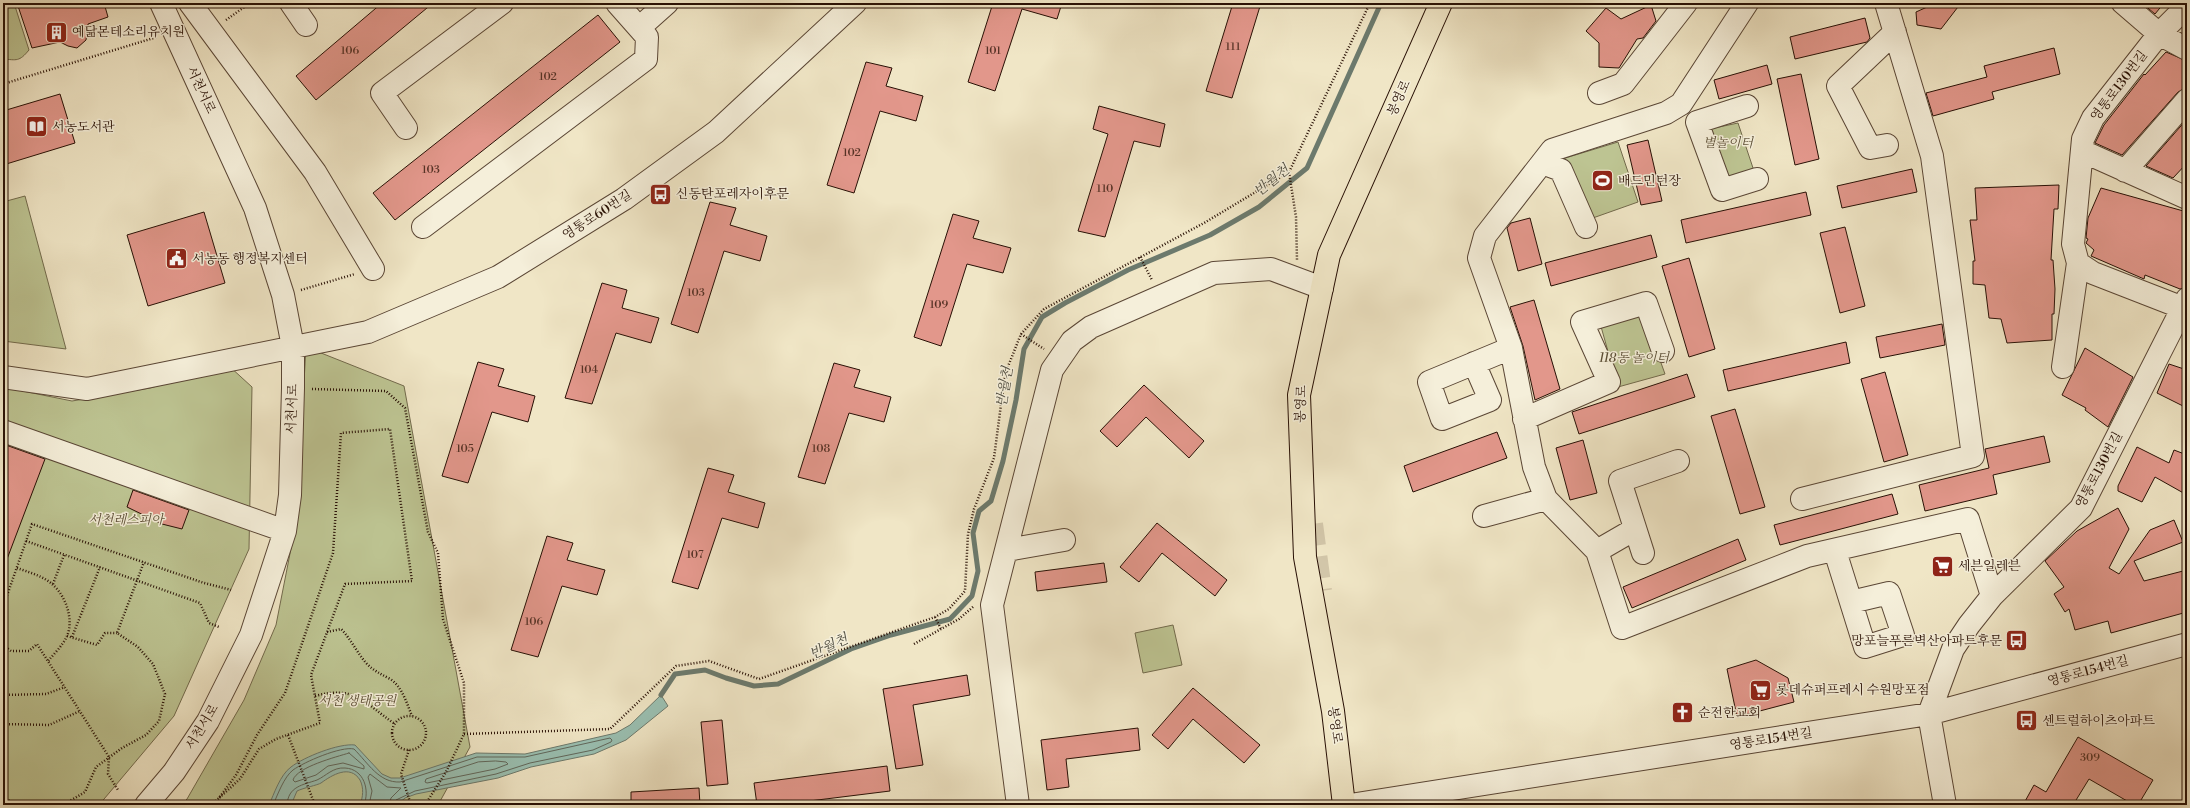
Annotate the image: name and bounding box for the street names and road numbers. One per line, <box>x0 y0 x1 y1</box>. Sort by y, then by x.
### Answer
street label: 영통로130번길 <box>2087 48 2151 124</box>
street label: 서천서로 <box>183 64 219 117</box>
street label: 봉영로 <box>1384 77 1414 118</box>
street label: 영통로60번길 <box>559 187 635 243</box>
street label: 서천서로 <box>283 383 301 434</box>
street label: 봉영로 <box>1292 384 1310 423</box>
street label: 영통로130번길 <box>2072 429 2126 511</box>
street label: 영통로154번길 <box>2046 652 2130 690</box>
street label: 서천서로 <box>182 701 222 753</box>
street label: 봉영로 <box>1324 705 1346 745</box>
street label: 영통로154번길 <box>1728 725 1814 753</box>

